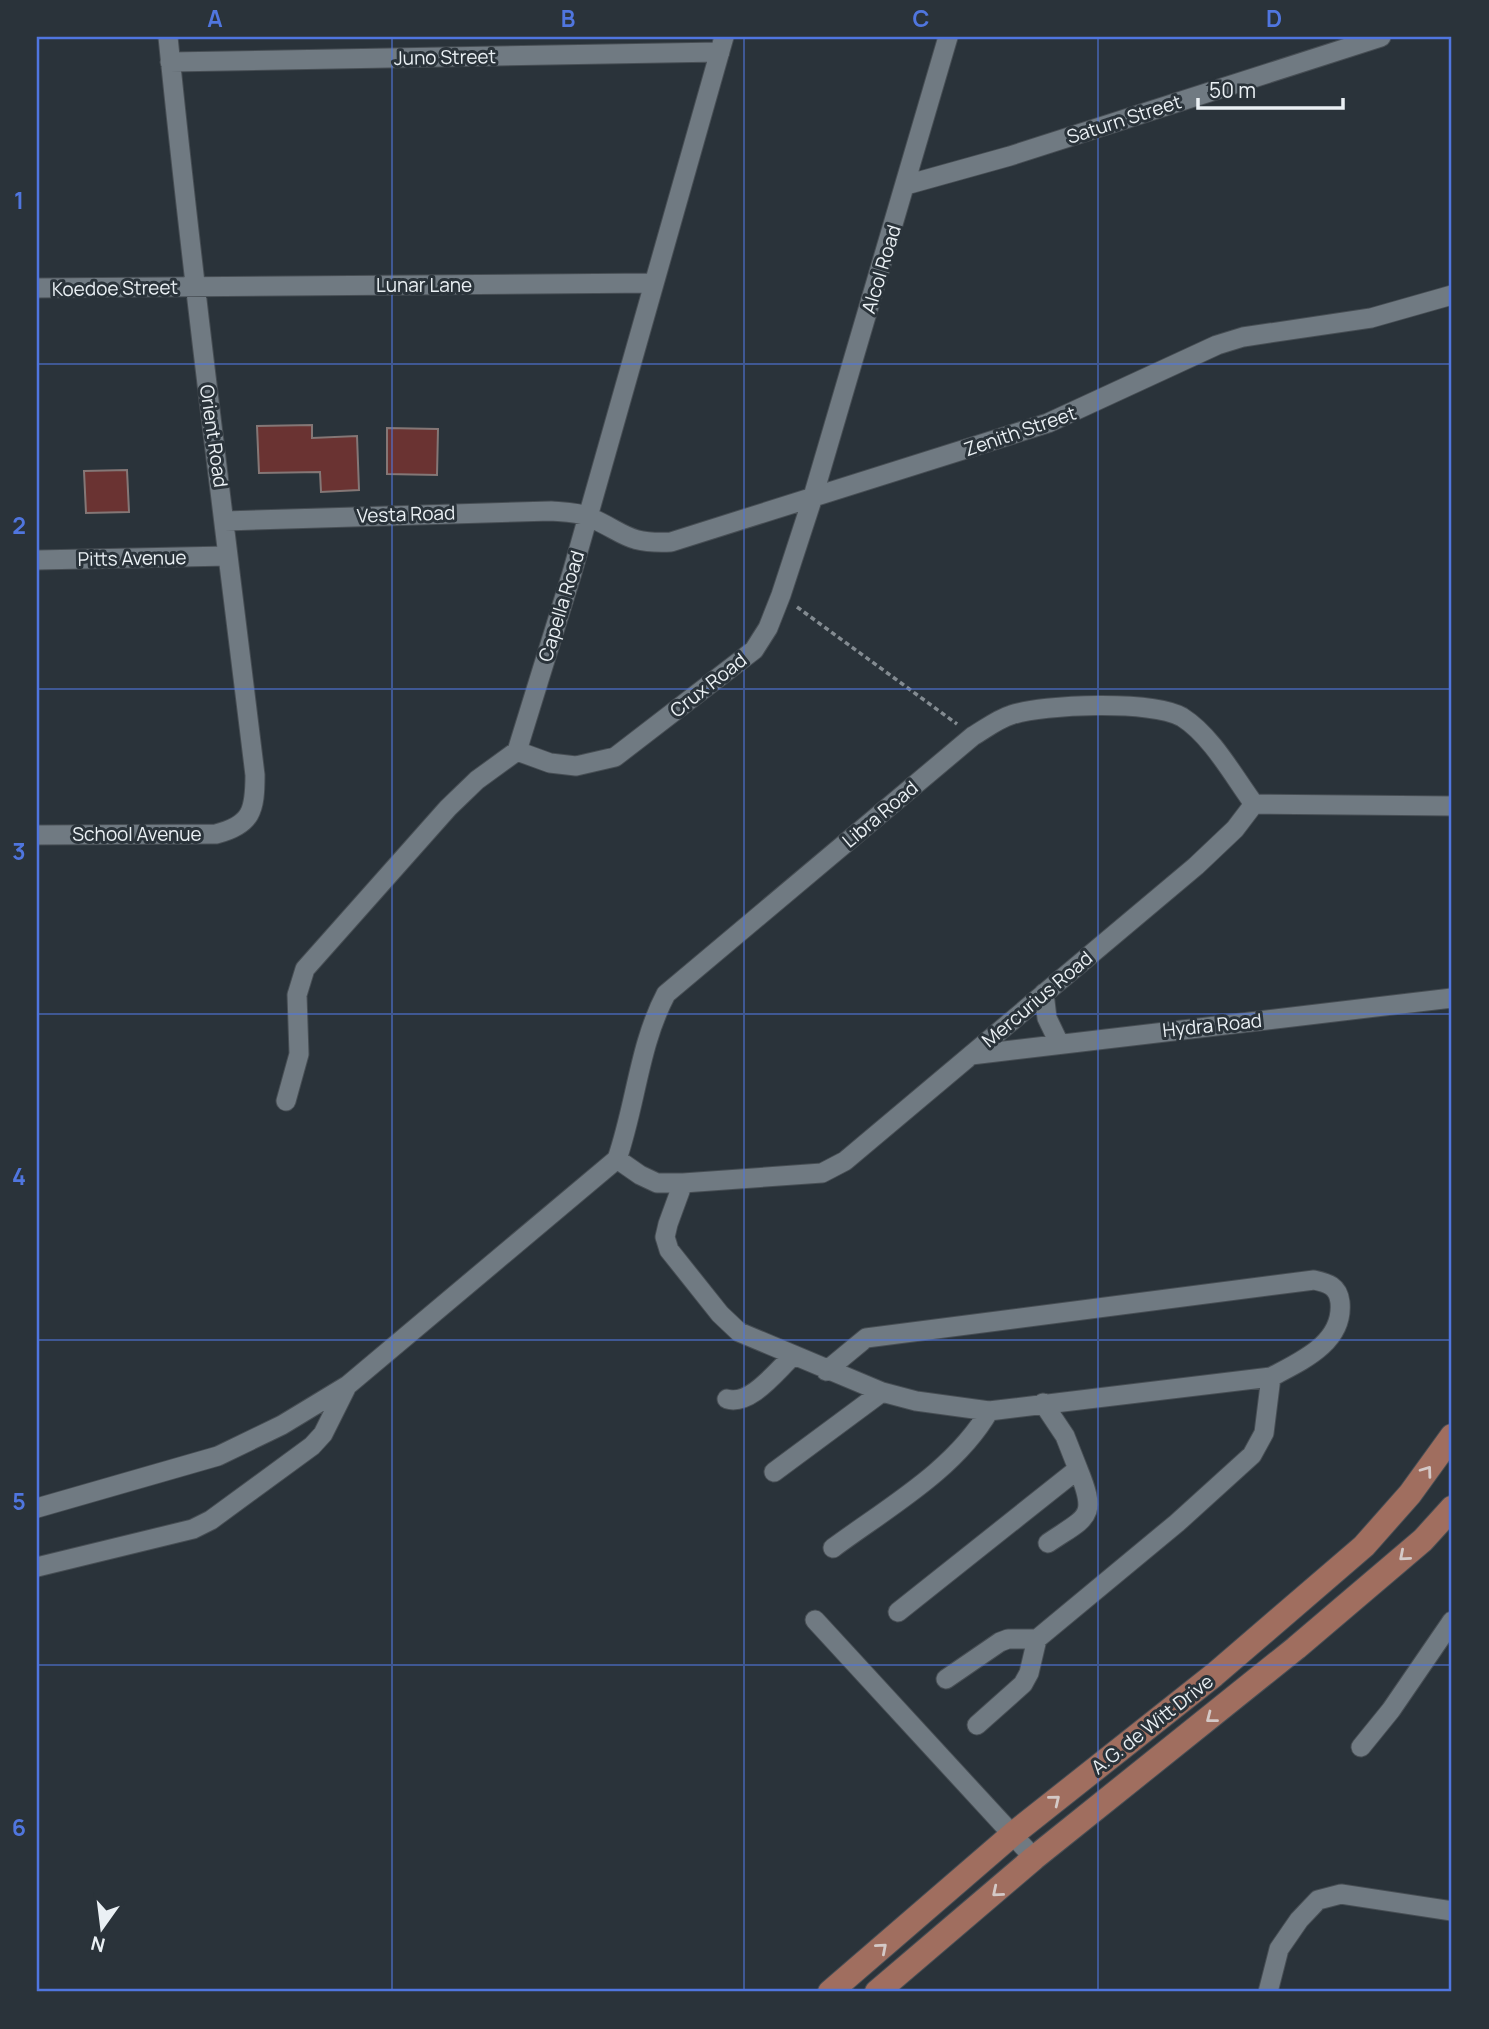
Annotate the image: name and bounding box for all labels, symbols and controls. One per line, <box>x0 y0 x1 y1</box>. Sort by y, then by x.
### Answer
text: A <box>207 2 223 34</box>
text: B <box>561 2 575 34</box>
text: C <box>913 2 930 34</box>
text: D <box>1266 2 1282 34</box>
street label: Juno Street <box>394 43 496 71</box>
scale bar <box>1198 66 1344 110</box>
text: 50 m <box>1209 76 1256 104</box>
street label: Saturn Street <box>1063 88 1185 150</box>
text: 1 <box>14 184 24 216</box>
street label: Alcol Road <box>855 222 907 316</box>
street label: Lunar Lane <box>376 272 472 298</box>
street label: Koedoe Street <box>52 274 178 302</box>
street label: Orient Road <box>194 383 234 489</box>
street label: Zenith Street <box>961 400 1079 462</box>
street label: Vesta Road <box>356 499 456 529</box>
text: 2 <box>12 509 26 541</box>
street label: Pitts Avenue <box>77 544 187 572</box>
street label: Capella Road <box>532 547 590 665</box>
street label: Crux Road <box>664 647 752 723</box>
street label: Libra Road <box>837 775 923 853</box>
street label: School Avenue <box>72 821 202 847</box>
text: 3 <box>12 835 26 867</box>
street label: Mercurius Road <box>976 945 1098 1053</box>
street label: Hydra Road <box>1161 1007 1263 1043</box>
text: 4 <box>12 1160 26 1192</box>
one-way arrow <box>1419 1466 1431 1479</box>
text: 5 <box>12 1485 26 1517</box>
one-way arrow <box>1400 1548 1413 1560</box>
street label: A.G. de Witt Drive <box>1086 1668 1218 1780</box>
one-way arrow <box>1207 1709 1219 1722</box>
one-way arrow <box>1046 1796 1059 1808</box>
text: 6 <box>12 1811 26 1843</box>
one-way arrow <box>992 1884 1005 1896</box>
north arrow <box>66 1892 136 1962</box>
text: N <box>88 1930 108 1959</box>
one-way arrow <box>873 1944 886 1956</box>

